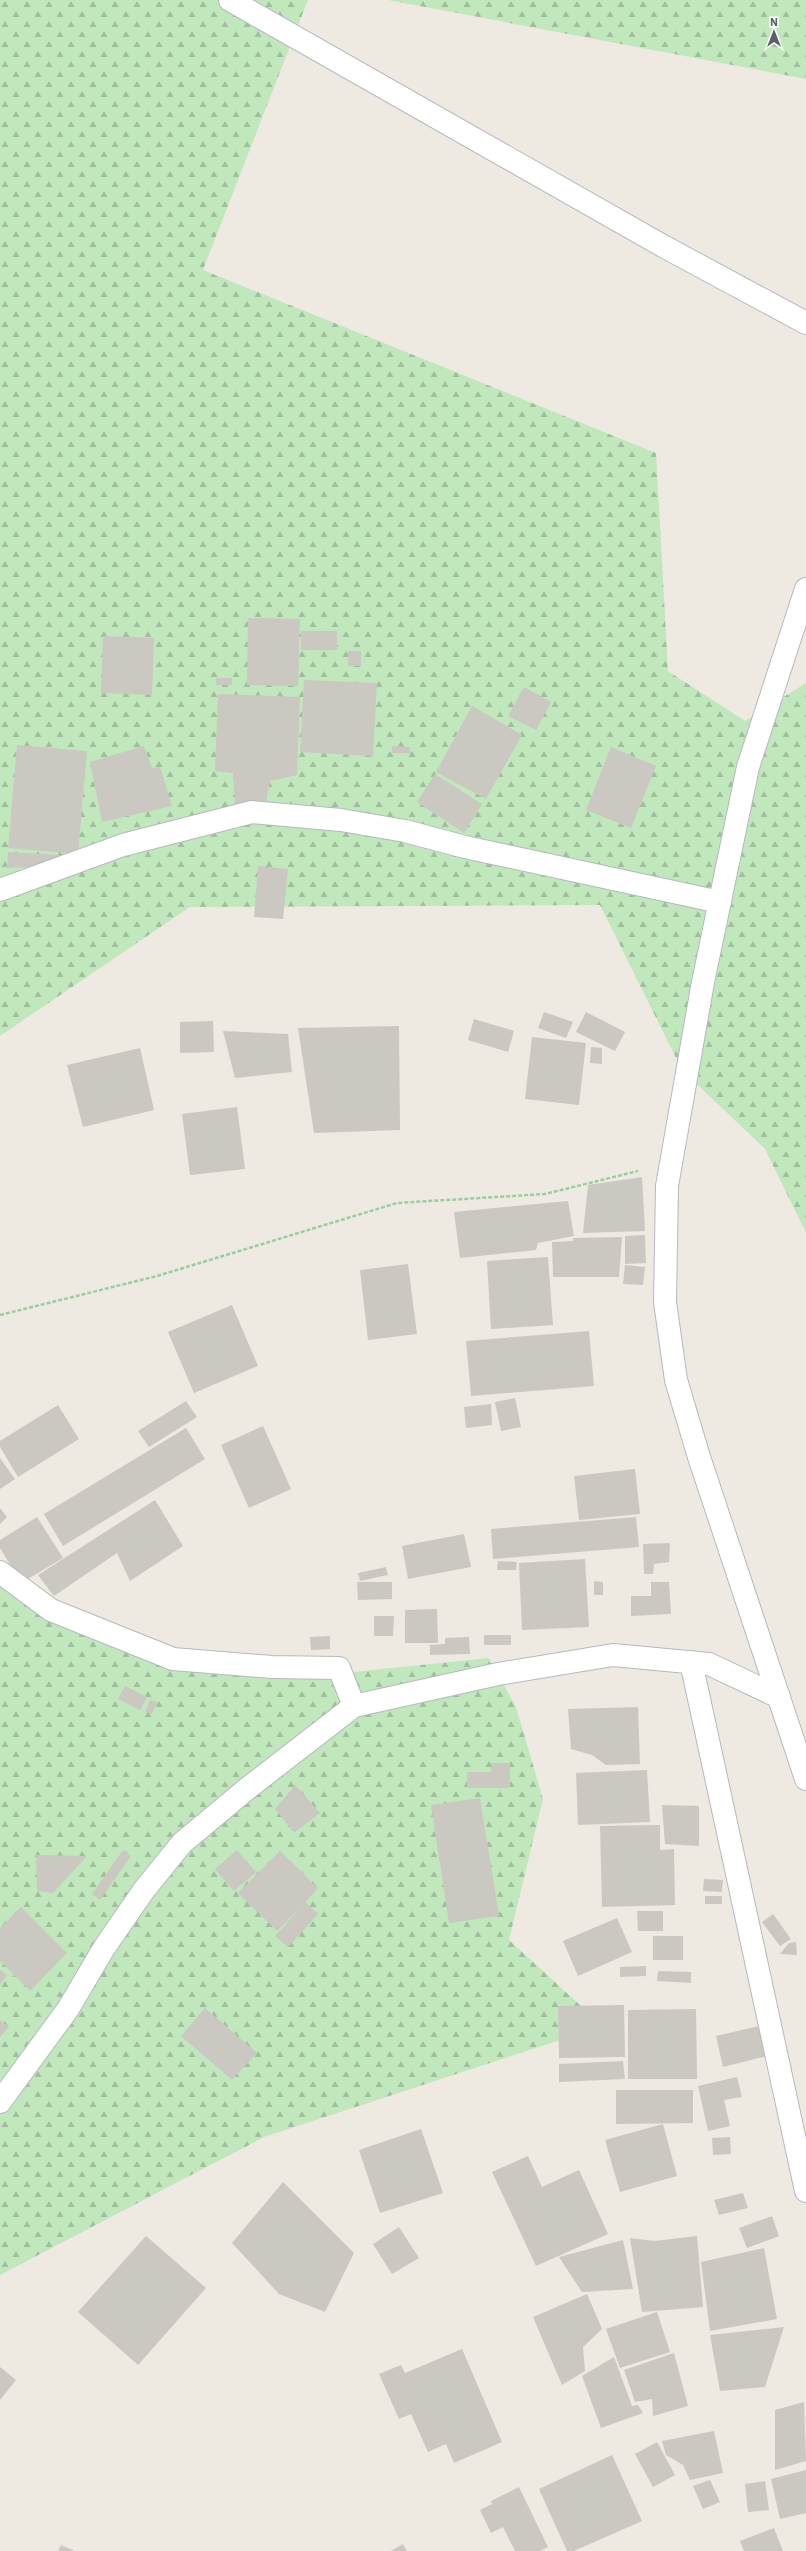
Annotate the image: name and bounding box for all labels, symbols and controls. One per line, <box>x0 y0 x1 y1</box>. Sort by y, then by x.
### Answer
north arrow <box>754 12 794 52</box>
text: N <box>770 15 778 29</box>

